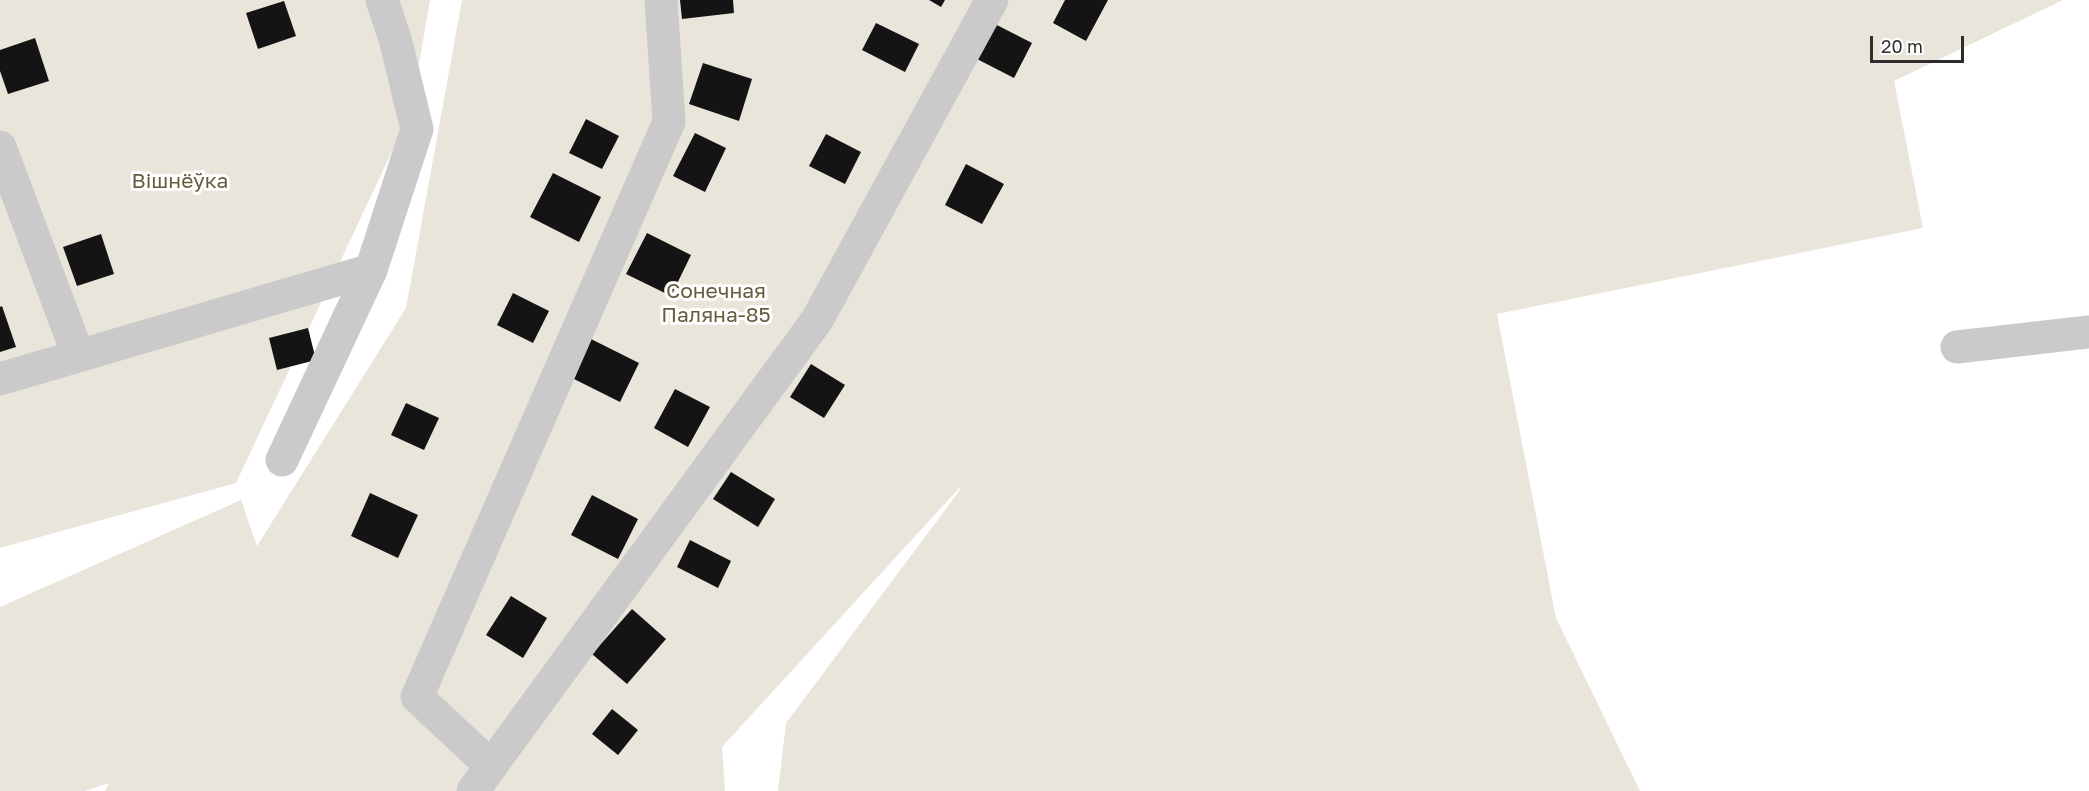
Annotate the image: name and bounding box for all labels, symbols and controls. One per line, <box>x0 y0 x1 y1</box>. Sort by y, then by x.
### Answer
scale bar <box>1873 24 1968 62</box>
text: 20 m <box>1881 35 1923 57</box>
park label: Вішнёўка <box>132 168 228 194</box>
park label: Сонечная Паляна-85 <box>661 278 771 328</box>

